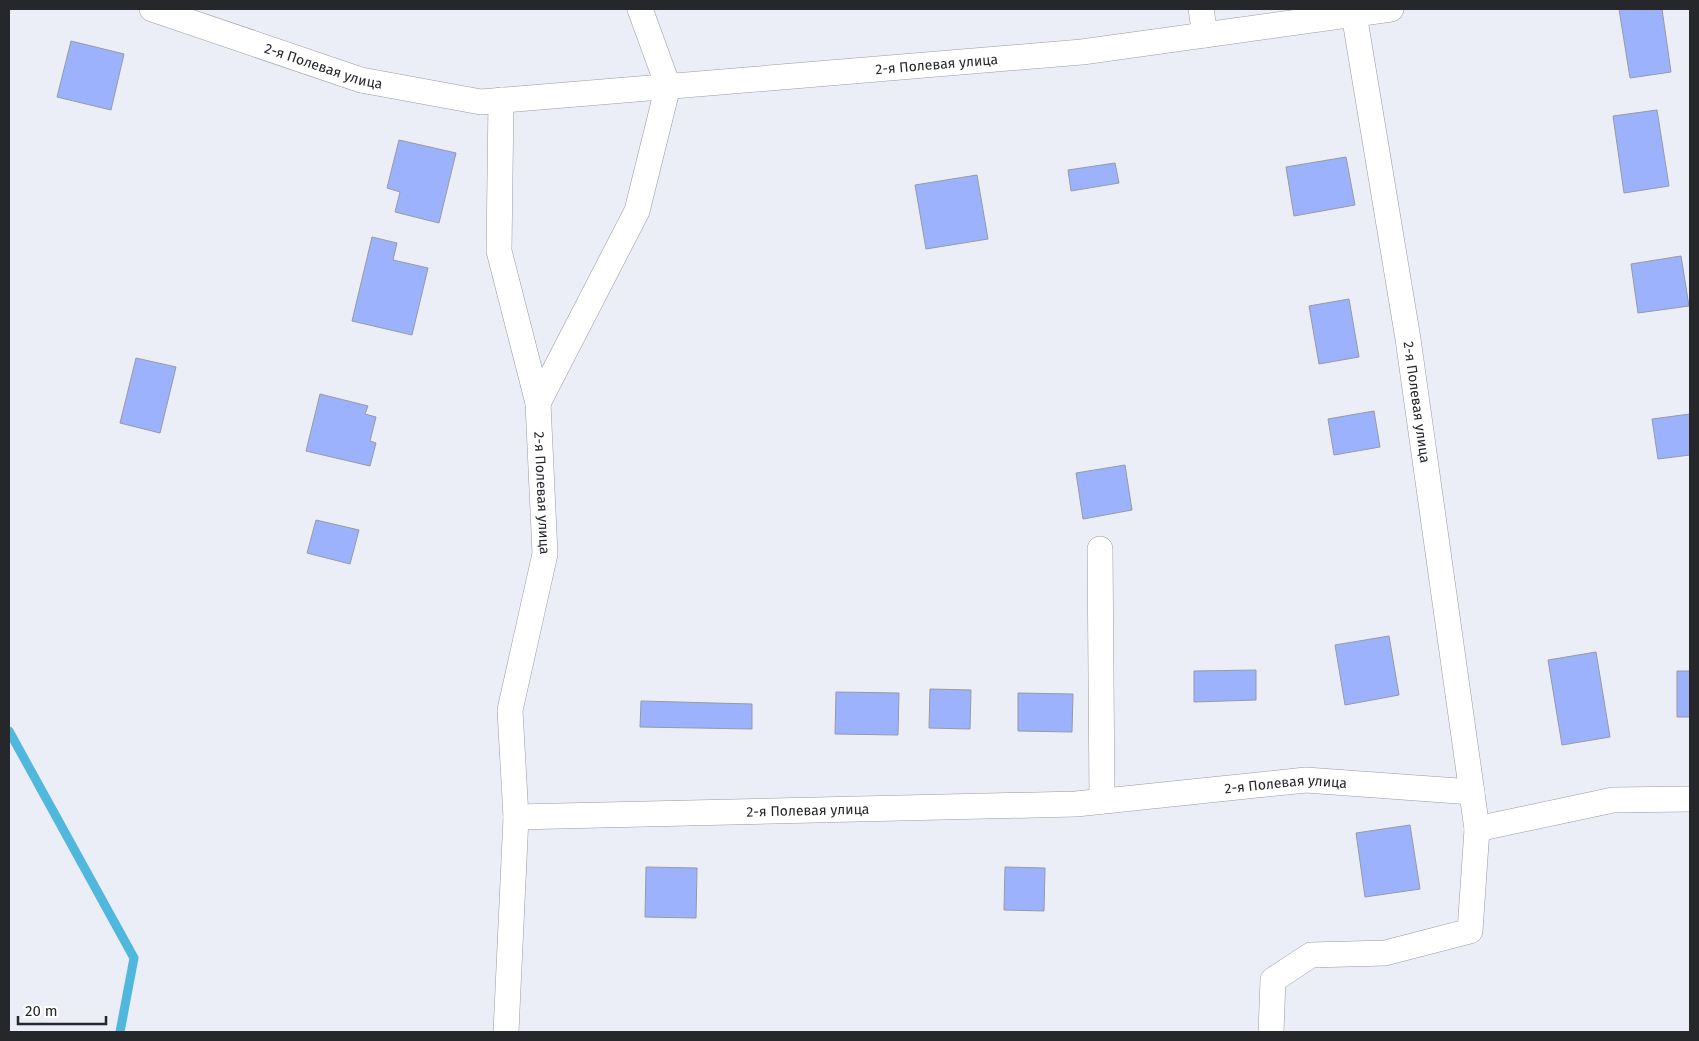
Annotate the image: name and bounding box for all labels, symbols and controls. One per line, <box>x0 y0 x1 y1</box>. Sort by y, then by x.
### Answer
street label: 2-я Полевая улица <box>262 40 384 93</box>
street label: 2-я Полевая улица <box>875 51 999 78</box>
street label: 2-я Полевая улица <box>1400 340 1433 464</box>
street label: 2-я Полевая улица <box>530 431 553 555</box>
street label: 2-я Полевая улица <box>1224 772 1348 797</box>
street label: 2-я Полевая улица <box>746 801 870 821</box>
scale bar <box>18 994 105 1026</box>
text: 20 m <box>25 1002 58 1020</box>

